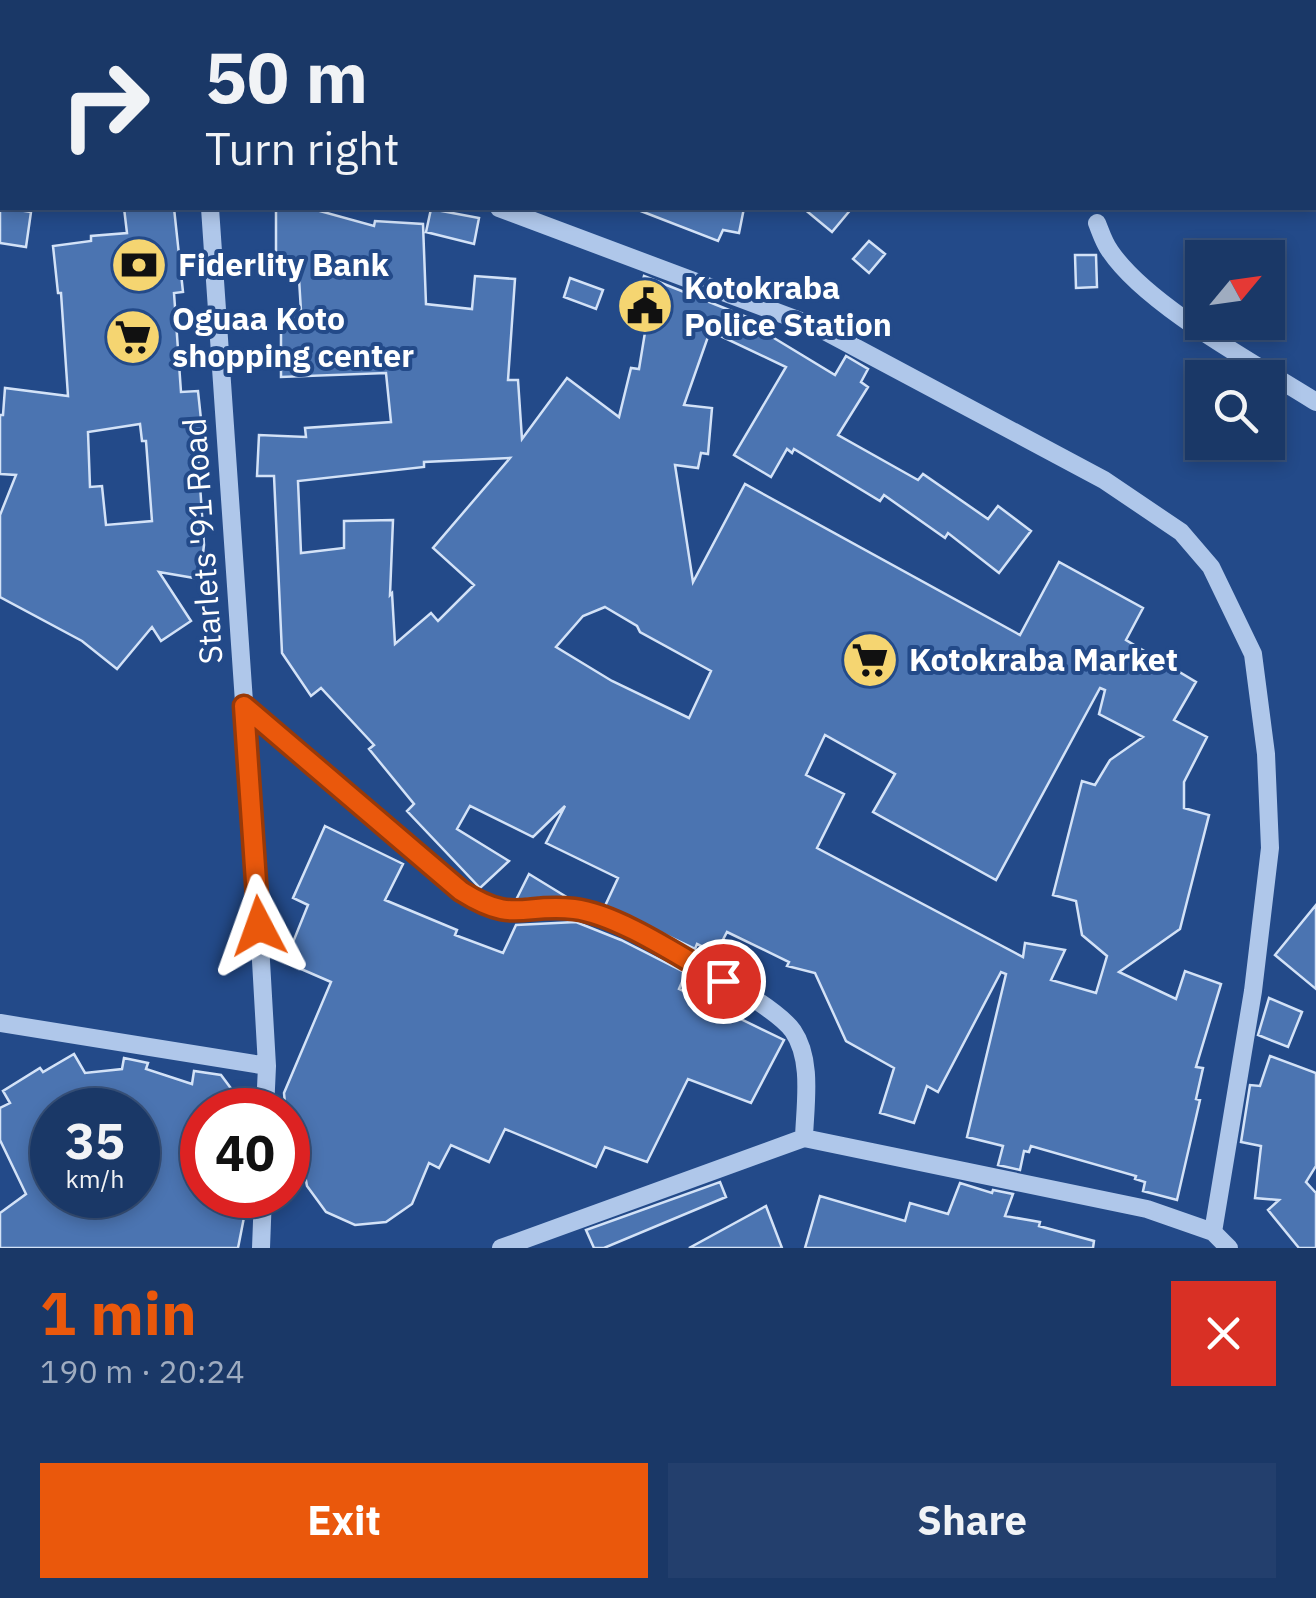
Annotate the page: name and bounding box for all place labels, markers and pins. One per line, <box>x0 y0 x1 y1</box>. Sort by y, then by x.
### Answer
bank icon: Fiderlity Bank <box>109 235 169 295</box>
place label: Fiderlity Bank <box>178 243 390 285</box>
place label: Kotokraba Police Station <box>684 266 892 345</box>
public building icon: Kotokraba Police Station <box>615 276 675 336</box>
place label: Oguaa Koto shopping center <box>172 297 414 376</box>
supermarket icon: Oguaa Koto shopping center <box>103 307 163 367</box>
supermarket icon: Kotokraba Market <box>840 630 900 690</box>
place label: Kotokraba Market <box>909 638 1178 680</box>
pin <box>681 939 766 1024</box>

